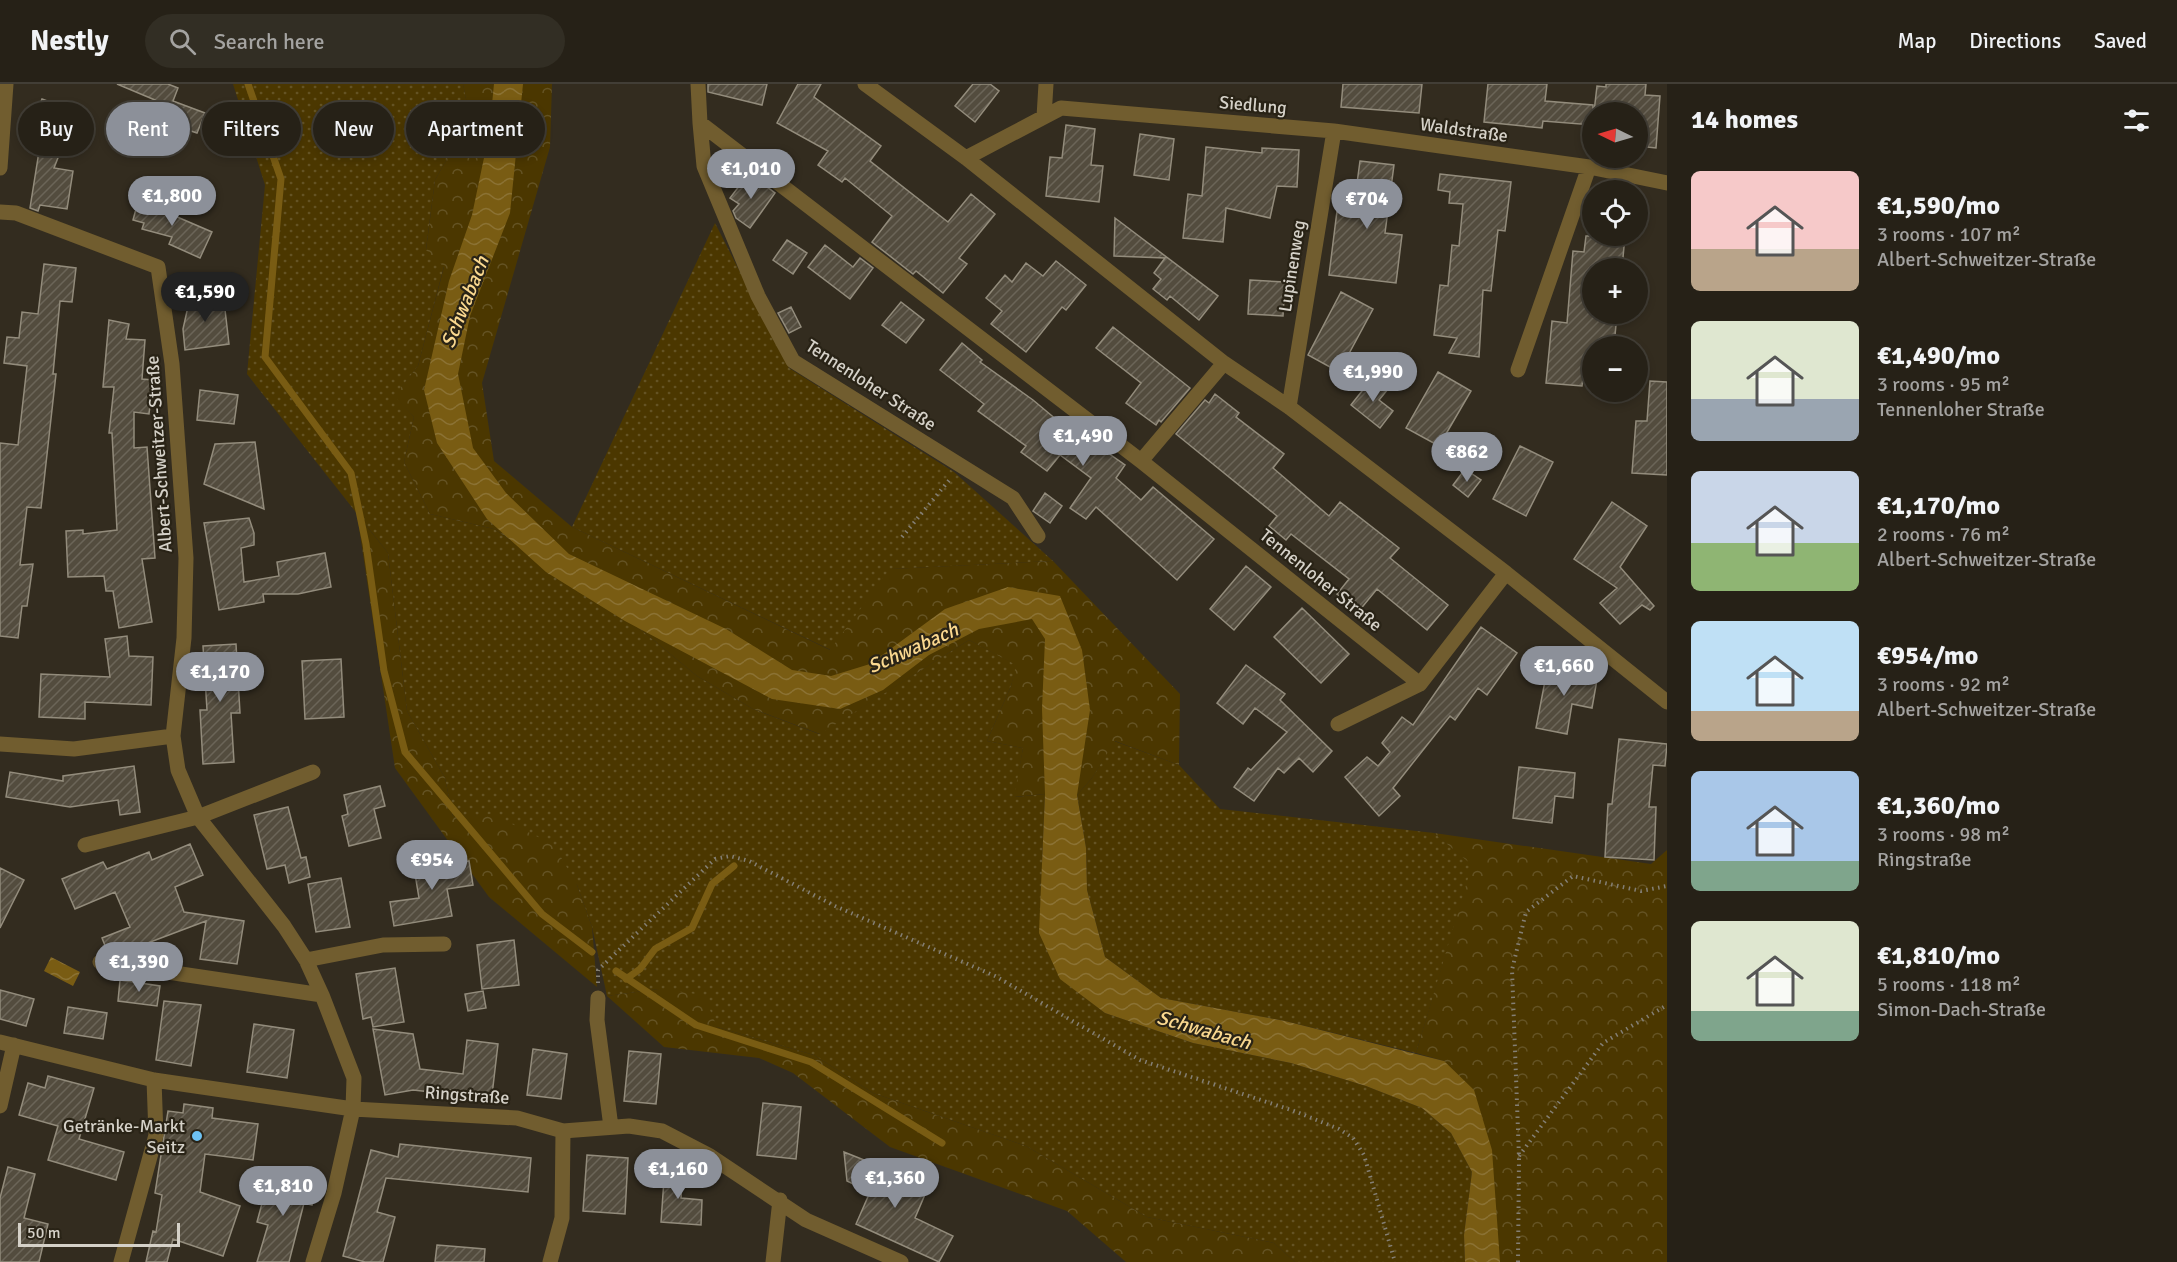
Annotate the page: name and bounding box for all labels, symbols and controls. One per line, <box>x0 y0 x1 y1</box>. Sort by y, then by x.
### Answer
search box <box>145 14 565 68</box>
text: Nestly <box>30 24 109 58</box>
icon: search <box>166 25 199 58</box>
text: Search here <box>214 28 325 55</box>
text: Map <box>1898 28 1936 54</box>
text: Directions <box>1969 28 2061 54</box>
text: Saved <box>2094 28 2147 54</box>
street label: Siedlung <box>1218 91 1288 119</box>
chip: Buy <box>18 102 94 156</box>
chip: Rent <box>106 102 190 156</box>
chip: Filters <box>202 102 301 156</box>
chip: New <box>313 102 394 156</box>
chip: Apartment <box>406 102 545 156</box>
north arrow <box>1582 102 1648 168</box>
map controls <box>1582 102 1648 402</box>
text: 14 homes <box>1691 104 1798 136</box>
icon: filters <box>2120 104 2153 137</box>
street label: Waldstraße <box>1419 113 1509 147</box>
pin: €1,010 <box>702 149 800 200</box>
text: €1,010 <box>721 156 781 181</box>
pin: €1,800 <box>123 176 221 227</box>
pin: €704 <box>1331 179 1403 230</box>
button: locate <box>1582 180 1648 246</box>
text: €1,800 <box>142 183 202 208</box>
text: €704 <box>1345 186 1389 211</box>
text: €1,590/mo <box>1877 190 2000 222</box>
icon: home <box>1739 195 1811 267</box>
street label: Lupinenweg <box>1274 218 1310 314</box>
text: 3 rooms · 107 m² <box>1877 222 2021 247</box>
text: Albert-Schweitzer-Straße <box>1877 247 2096 272</box>
water label: Schwabach <box>435 252 495 351</box>
button: + <box>1582 258 1648 324</box>
pin: €1,590 <box>156 272 254 323</box>
text: €1,590 <box>175 279 235 304</box>
street label: Tennenloher Straße <box>802 335 940 435</box>
button: − <box>1582 336 1648 402</box>
text: €1,490/mo <box>1877 340 2000 372</box>
icon: home <box>1739 345 1811 417</box>
pin: €1,990 <box>1324 352 1422 403</box>
street label: Albert-Schweitzer-Straße <box>141 355 177 553</box>
text: €1,990 <box>1343 359 1403 384</box>
text: 3 rooms · 95 m² <box>1877 372 2010 397</box>
text: Tennenloher Straße <box>1877 397 2045 422</box>
pin: €1,490 <box>1034 416 1132 467</box>
text: €1,490 <box>1053 423 1113 448</box>
pin: €862 <box>1431 432 1503 483</box>
text: €862 <box>1445 439 1489 464</box>
text: €1,170/mo <box>1877 490 2000 522</box>
icon: home <box>1739 495 1811 567</box>
text: 2 rooms · 76 m² <box>1877 522 2010 547</box>
street label: Tennenloher Straße <box>1255 524 1387 636</box>
text: Albert-Schweitzer-Straße <box>1877 547 2096 572</box>
water label: Schwabach <box>864 617 963 679</box>
text: €954/mo <box>1877 640 1978 672</box>
icon: home <box>1739 645 1811 717</box>
pin: €1,660 <box>1515 646 1613 697</box>
pin: €1,170 <box>171 652 269 703</box>
text: €1,660 <box>1534 653 1594 678</box>
text: €1,170 <box>190 659 250 684</box>
text: 3 rooms · 92 m² <box>1877 672 2010 697</box>
text: Albert-Schweitzer-Straße <box>1877 697 2096 722</box>
text: €1,360/mo <box>1877 790 2000 822</box>
icon: home <box>1739 795 1811 867</box>
text: 3 rooms · 98 m² <box>1877 822 2010 847</box>
pin: €954 <box>396 840 468 891</box>
text: €954 <box>410 847 454 872</box>
text: Ringstraße <box>1877 847 1972 872</box>
text: €1,810/mo <box>1877 940 2000 972</box>
pin: €1,390 <box>90 942 188 993</box>
icon: home <box>1739 945 1811 1017</box>
text: €1,390 <box>109 949 169 974</box>
text: 5 rooms · 118 m² <box>1877 972 2021 997</box>
text: Simon-Dach-Straße <box>1877 997 2046 1022</box>
water label: Schwabach <box>1154 1005 1255 1056</box>
street label: Ringstraße <box>424 1081 510 1109</box>
place label: Getränke-Markt Seitz <box>63 1115 185 1158</box>
marker: Getränke-Markt Seitz <box>190 1129 204 1143</box>
pin: €1,160 <box>629 1149 727 1200</box>
text: €1,160 <box>648 1156 708 1181</box>
pin: €1,360 <box>846 1158 944 1209</box>
text: €1,360 <box>865 1165 925 1190</box>
pin: €1,810 <box>234 1166 332 1217</box>
text: €1,810 <box>253 1173 313 1198</box>
scale bar <box>18 1220 180 1248</box>
text: 50 m <box>27 1223 61 1243</box>

